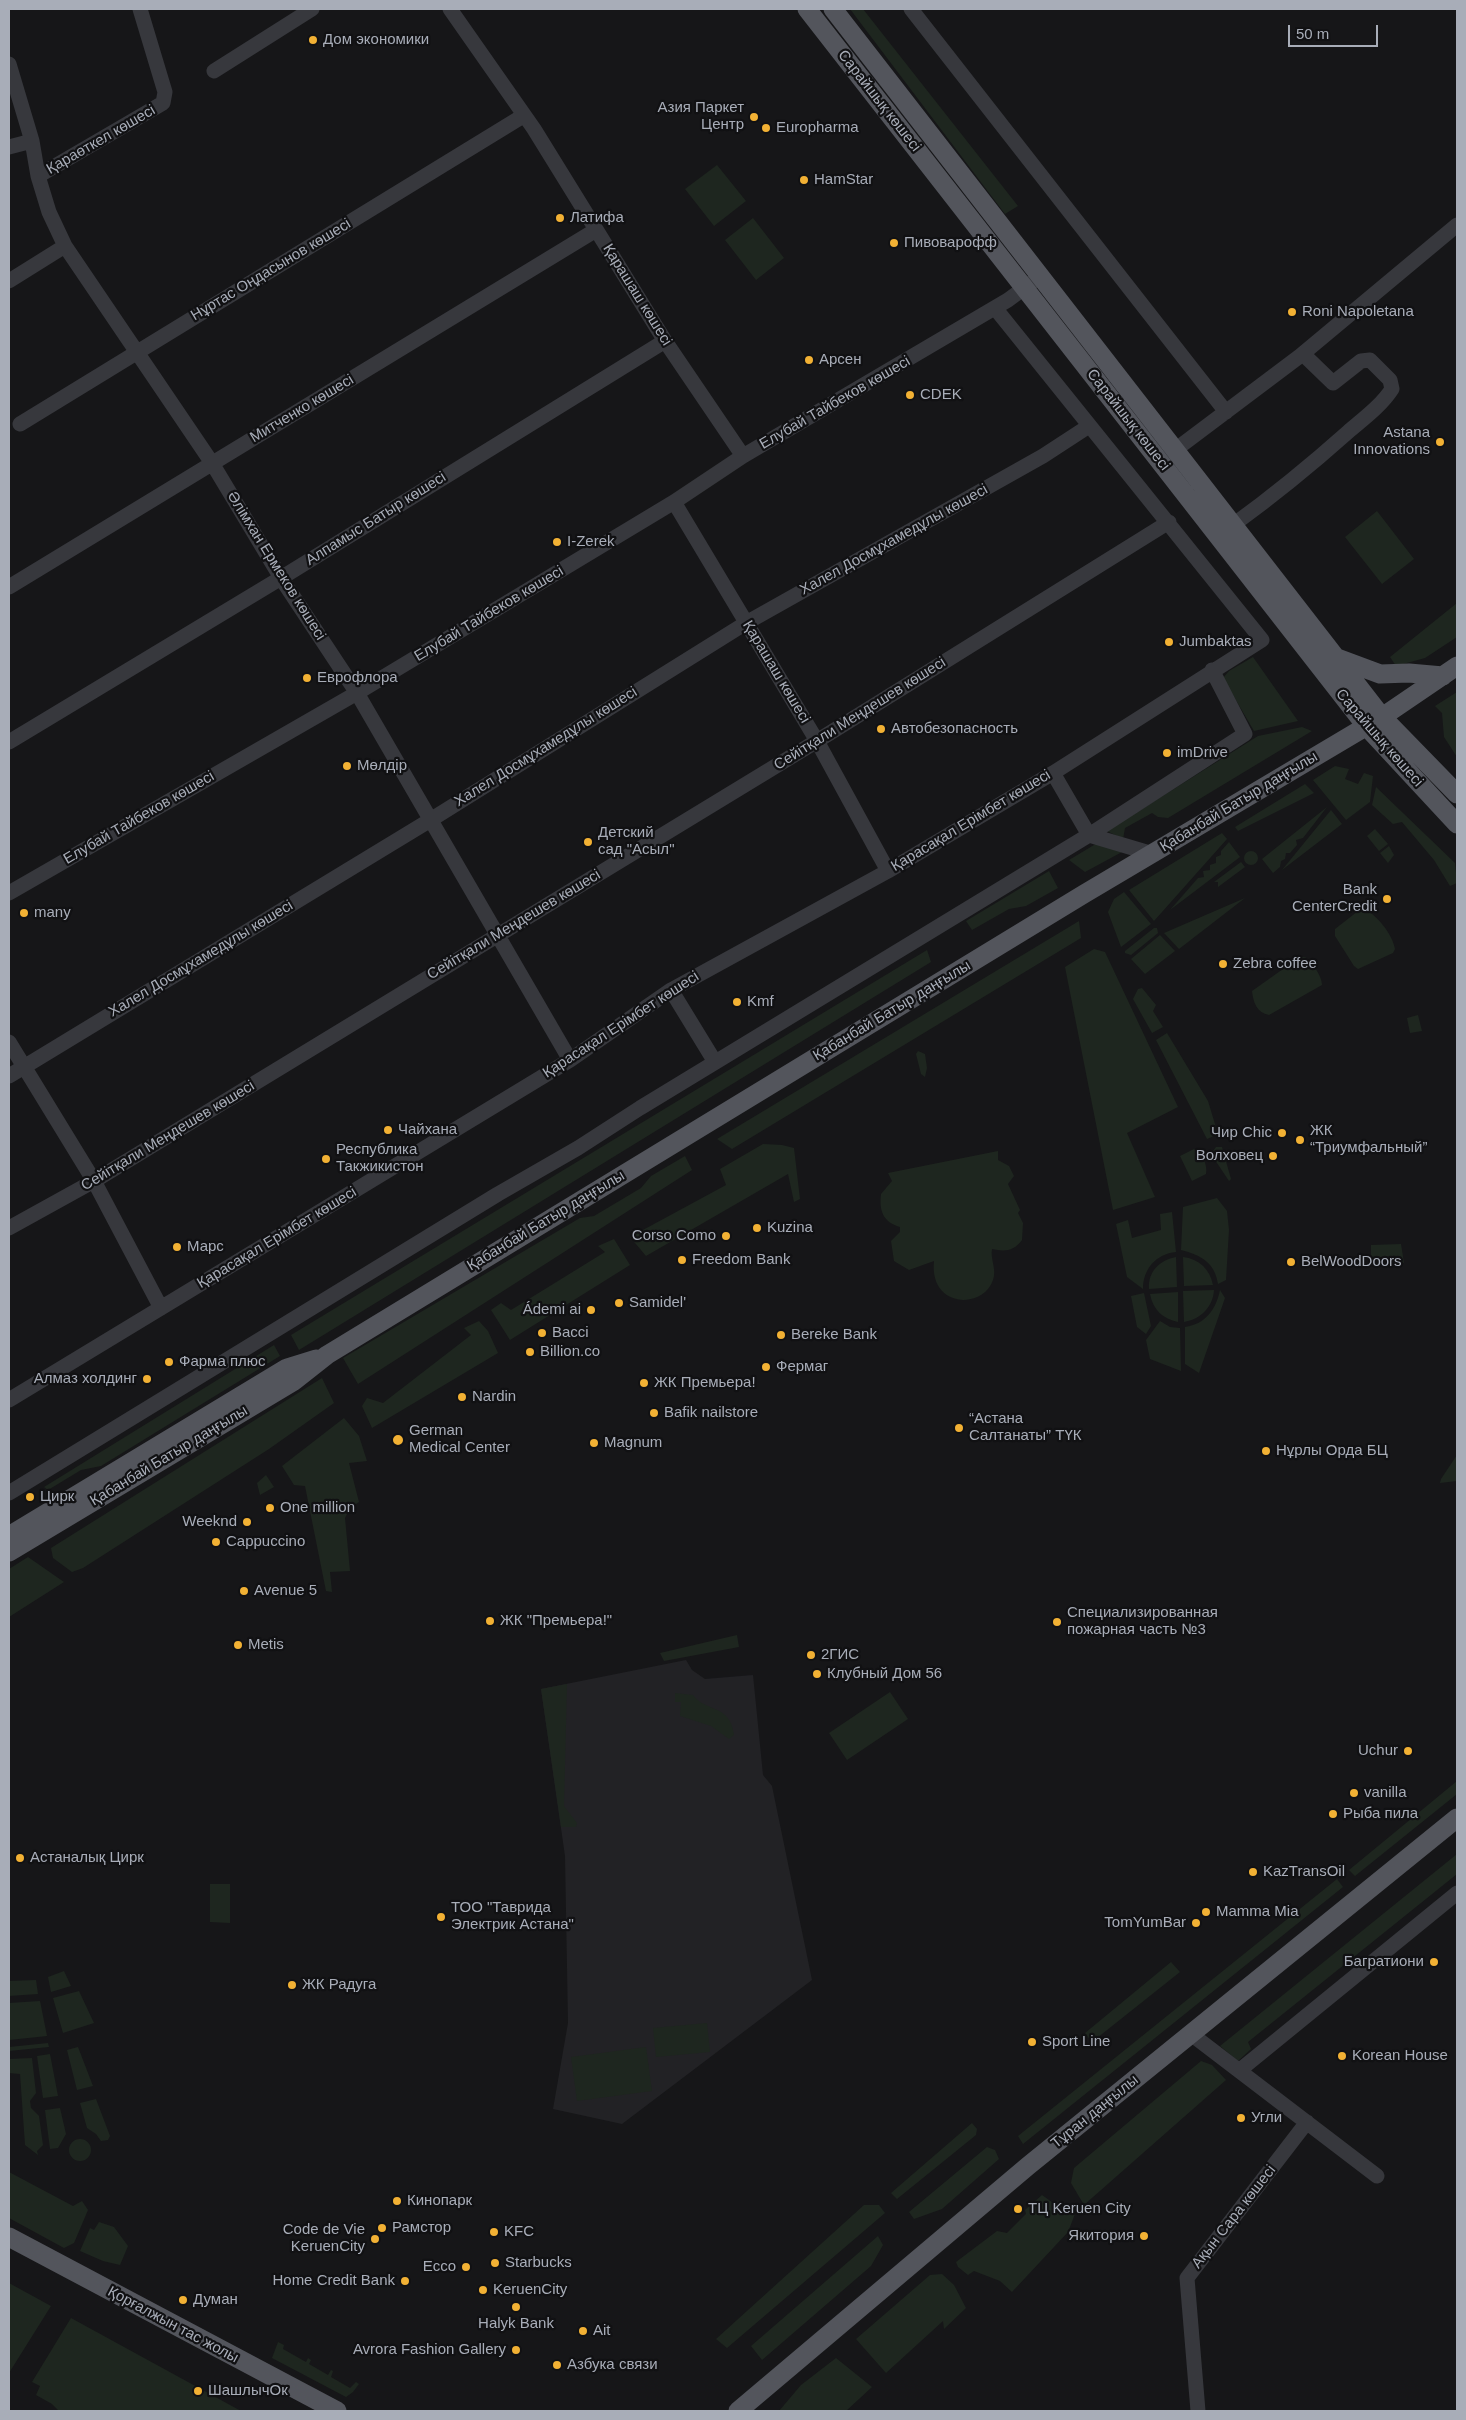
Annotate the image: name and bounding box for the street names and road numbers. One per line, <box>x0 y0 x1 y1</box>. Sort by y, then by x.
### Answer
street label: Сарайшық көшесі <box>834 47 924 155</box>
street label: Қараөткел көшесі <box>43 102 159 178</box>
street label: Нұртас Оңдасынов көшесі <box>188 215 354 325</box>
street label: Қарашаш көшесі <box>599 241 675 349</box>
street label: Елубай Тайбеков көшесі <box>757 352 913 454</box>
street label: Сарайшық көшесі <box>1083 366 1173 474</box>
street label: Митченко көшесі <box>247 371 357 447</box>
street label: Алпамыс Батыр көшесі <box>302 468 450 570</box>
street label: Халел Досмұхамедұлы көшесі <box>797 481 991 599</box>
street label: Әлімхан Ермеков көшесі <box>223 488 329 644</box>
street label: Елубай Тайбеков көшесі <box>411 562 567 666</box>
street label: Қарашаш көшесі <box>738 617 814 727</box>
street label: Сейітқали Меңдешев көшесі <box>771 654 949 774</box>
street label: Халел Досмұхамедұлы көшесі <box>451 683 641 811</box>
street label: Сарайшық көшесі <box>1332 685 1426 791</box>
street label: Қабанбай Батыр даңғылы <box>1157 748 1321 856</box>
street label: Қарасақал Ерімбет көшесі <box>888 766 1054 876</box>
street label: Елубай Тайбеков көшесі <box>61 767 217 869</box>
street label: Сейітқали Меңдешев көшесі <box>424 866 604 984</box>
street label: Халел Досмұхамедұлы көшесі <box>106 897 296 1021</box>
street label: Қабанбай Батыр даңғылы <box>810 957 974 1065</box>
street label: Қарасақал Ерімбет көшесі <box>539 968 703 1082</box>
street label: Сейітқали Меңдешев көшесі <box>78 1077 258 1195</box>
street label: Қабанбай Батыр даңғылы <box>464 1167 628 1275</box>
street label: Қарасақал Ерімбет көшесі <box>194 1183 360 1293</box>
street label: Қабанбай Батыр даңғылы <box>87 1402 251 1510</box>
street label: Тұран даңғылы <box>1048 2071 1142 2153</box>
street label: Ақын Сара көшесі <box>1188 2162 1280 2272</box>
street label: Қорғалжын тас жолы <box>105 2283 241 2367</box>

